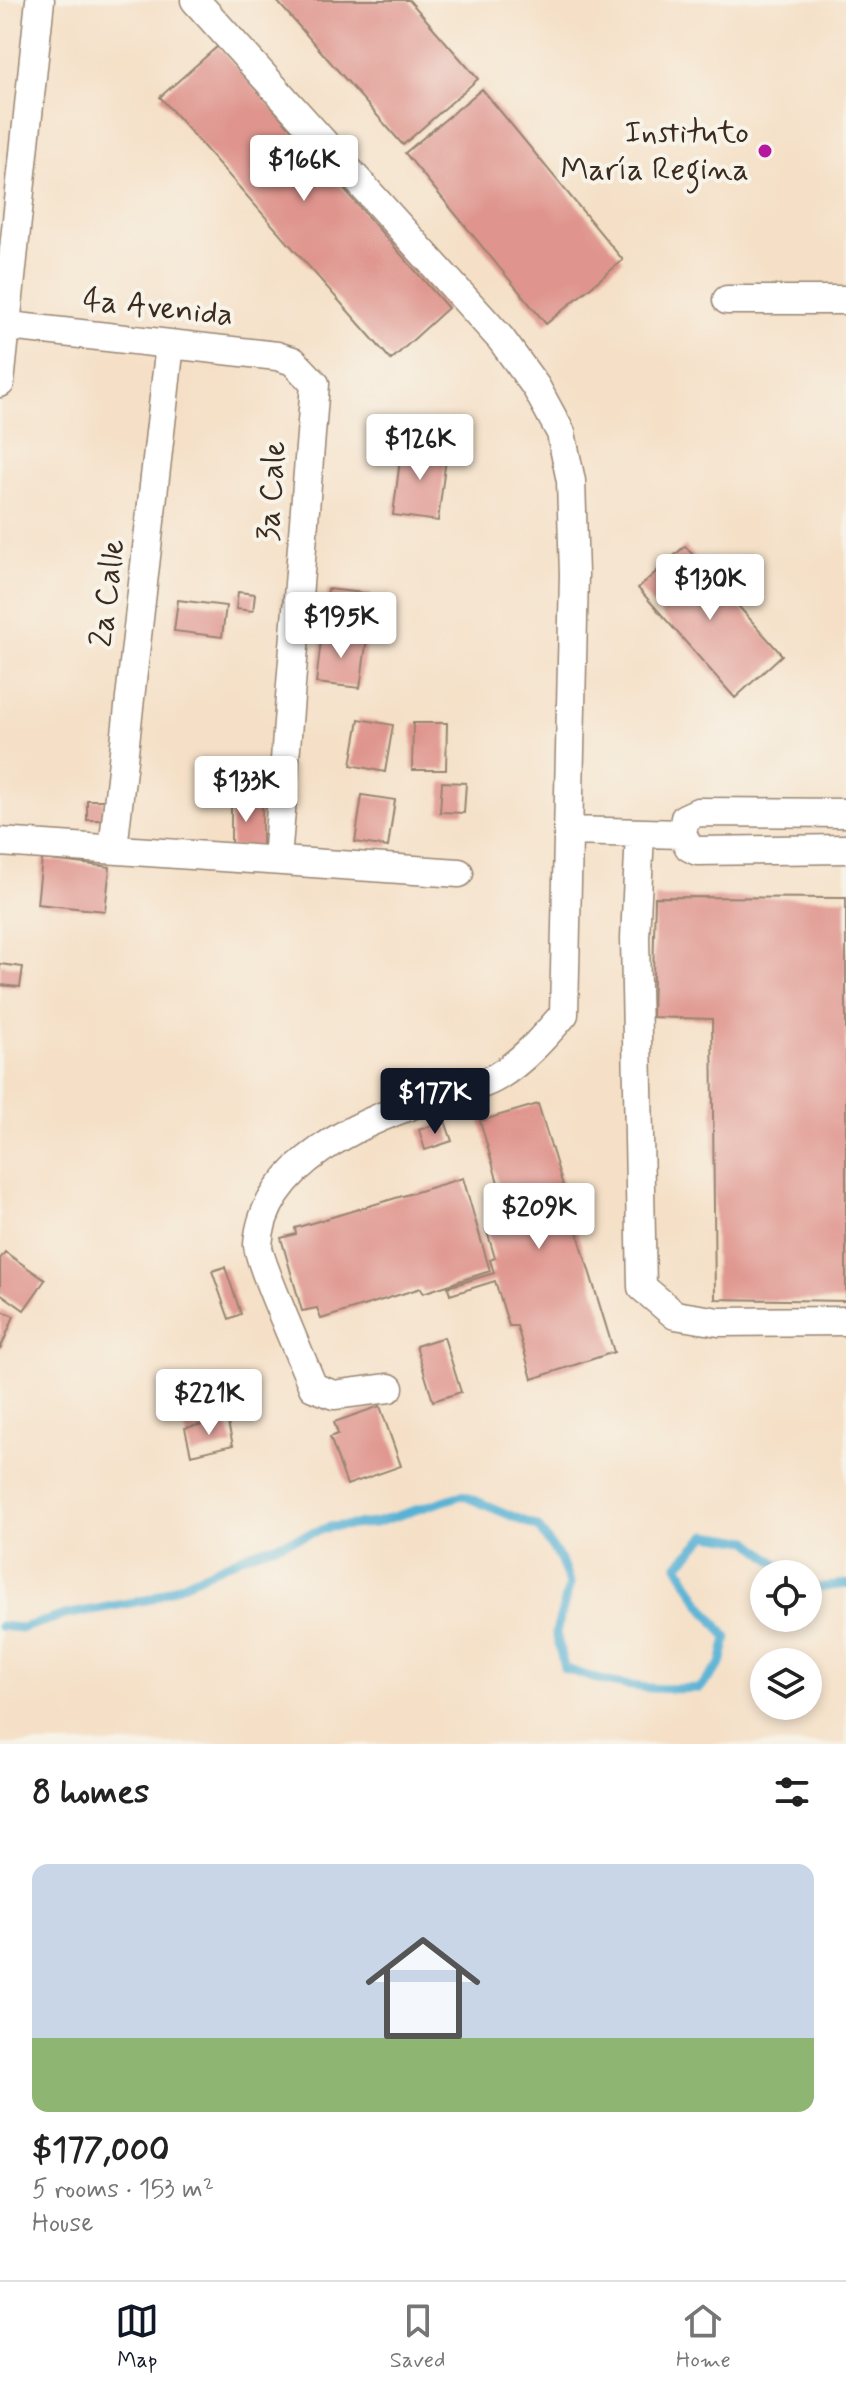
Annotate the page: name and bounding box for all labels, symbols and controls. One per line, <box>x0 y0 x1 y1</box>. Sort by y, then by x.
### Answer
place label: Instituto María Regina <box>560 112 749 194</box>
pin: $166K <box>248 135 360 203</box>
marker: Instituto María Regina <box>756 142 774 160</box>
text: $166K <box>268 144 340 178</box>
street label: 4a Avenida <box>81 279 235 337</box>
pin: $126K <box>364 414 476 482</box>
text: $126K <box>384 423 456 457</box>
street label: 3a Cale <box>248 439 296 543</box>
street label: 2a Calle <box>81 537 135 649</box>
pin: $130K <box>654 554 766 622</box>
text: $130K <box>674 563 746 597</box>
pin: $195K <box>285 592 397 660</box>
text: $195K <box>303 601 379 635</box>
pin: $133K <box>190 756 302 824</box>
text: $133K <box>213 765 279 799</box>
pin: $177K <box>379 1068 491 1136</box>
text: $177K <box>399 1077 471 1111</box>
pin: $209K <box>483 1183 595 1251</box>
text: $209K <box>502 1192 576 1226</box>
pin: $221K <box>153 1369 265 1437</box>
text: $221K <box>174 1378 244 1412</box>
map controls <box>750 1560 822 1720</box>
button: locate <box>750 1560 822 1632</box>
button: layers <box>750 1648 822 1720</box>
text: 8 homes <box>32 1770 149 1815</box>
icon: filters <box>770 1770 814 1814</box>
icon: home <box>351 1916 495 2060</box>
text: $177,000 <box>32 2128 170 2173</box>
text: 5 rooms · 153 m² <box>32 2173 214 2207</box>
text: House <box>32 2207 93 2241</box>
tab: Map <box>115 2299 159 2375</box>
tab: Saved <box>390 2299 445 2375</box>
tab: Home <box>676 2299 731 2375</box>

